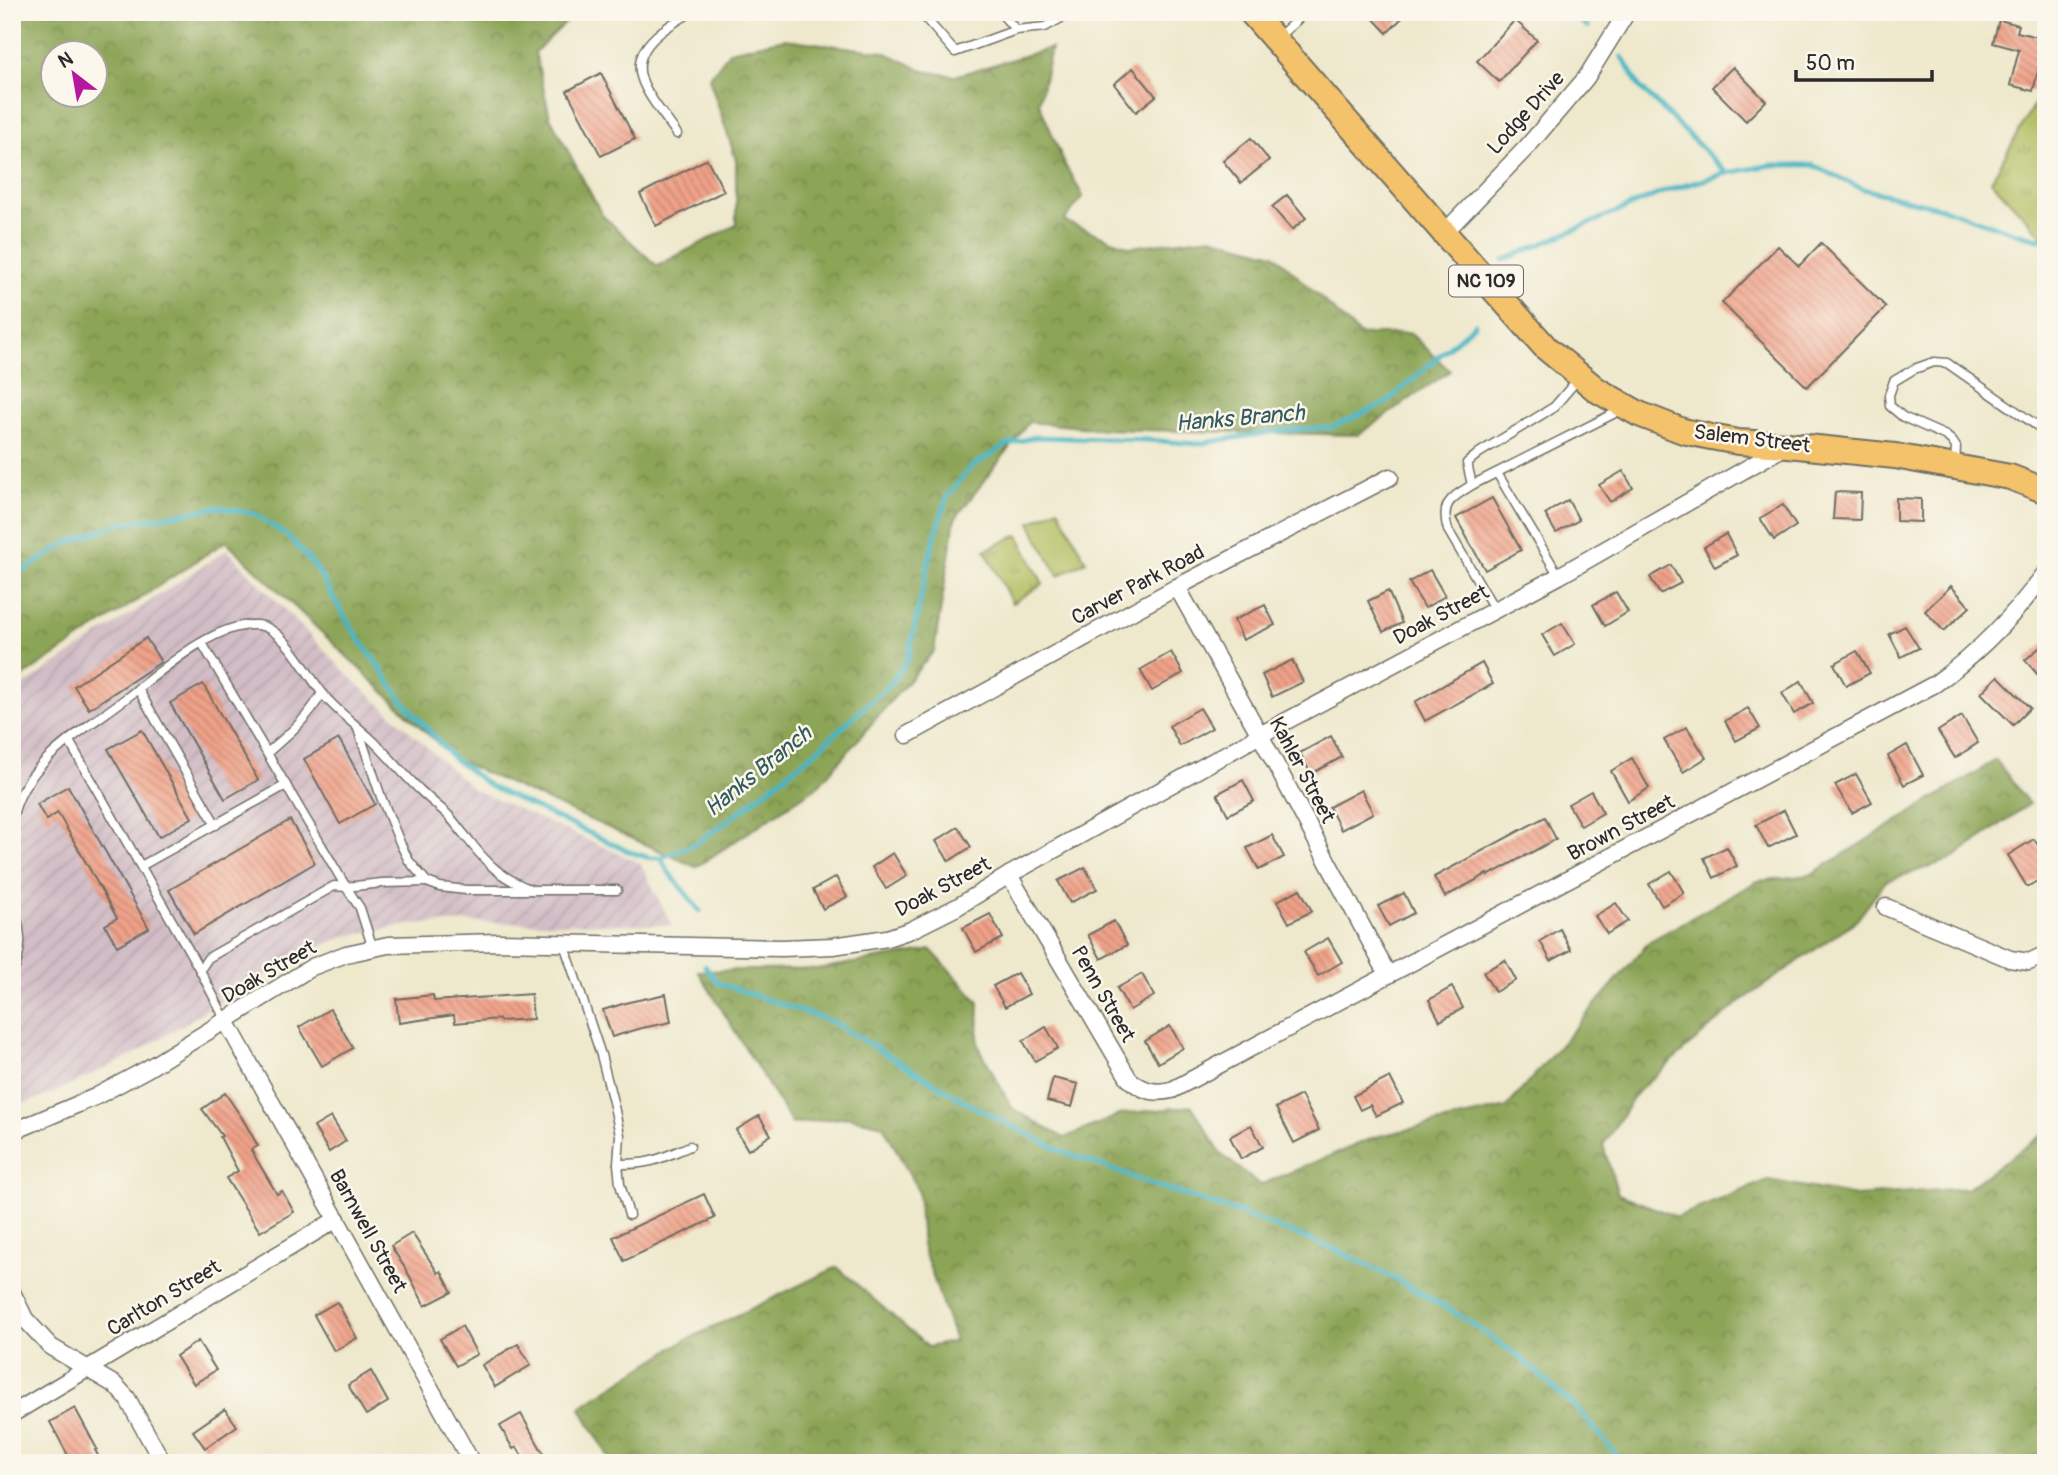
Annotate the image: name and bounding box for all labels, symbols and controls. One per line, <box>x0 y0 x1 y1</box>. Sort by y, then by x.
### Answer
north arrow <box>38 38 108 108</box>
scale bar <box>1796 38 1932 82</box>
text: N <box>54 47 78 74</box>
text: 50 m <box>1806 50 1855 77</box>
street label: Lodge Drive <box>1481 65 1571 161</box>
road number: NC 109 <box>1449 266 1523 296</box>
water label: Hanks Branch <box>1174 398 1307 438</box>
street label: Salem Street <box>1692 418 1812 460</box>
street label: Carver Park Road <box>1067 539 1209 631</box>
street label: Doak Street <box>1389 578 1494 651</box>
street label: Kahler Street <box>1263 712 1342 828</box>
water label: Hanks Branch <box>699 718 818 823</box>
street label: Brown Street <box>1563 788 1680 868</box>
street label: Doak Street <box>891 850 996 923</box>
street label: Doak Street <box>217 934 321 1010</box>
street label: Penn Street <box>1065 941 1142 1047</box>
street label: Barnwell Street <box>323 1165 413 1298</box>
street label: Carlton Street <box>102 1253 226 1343</box>

